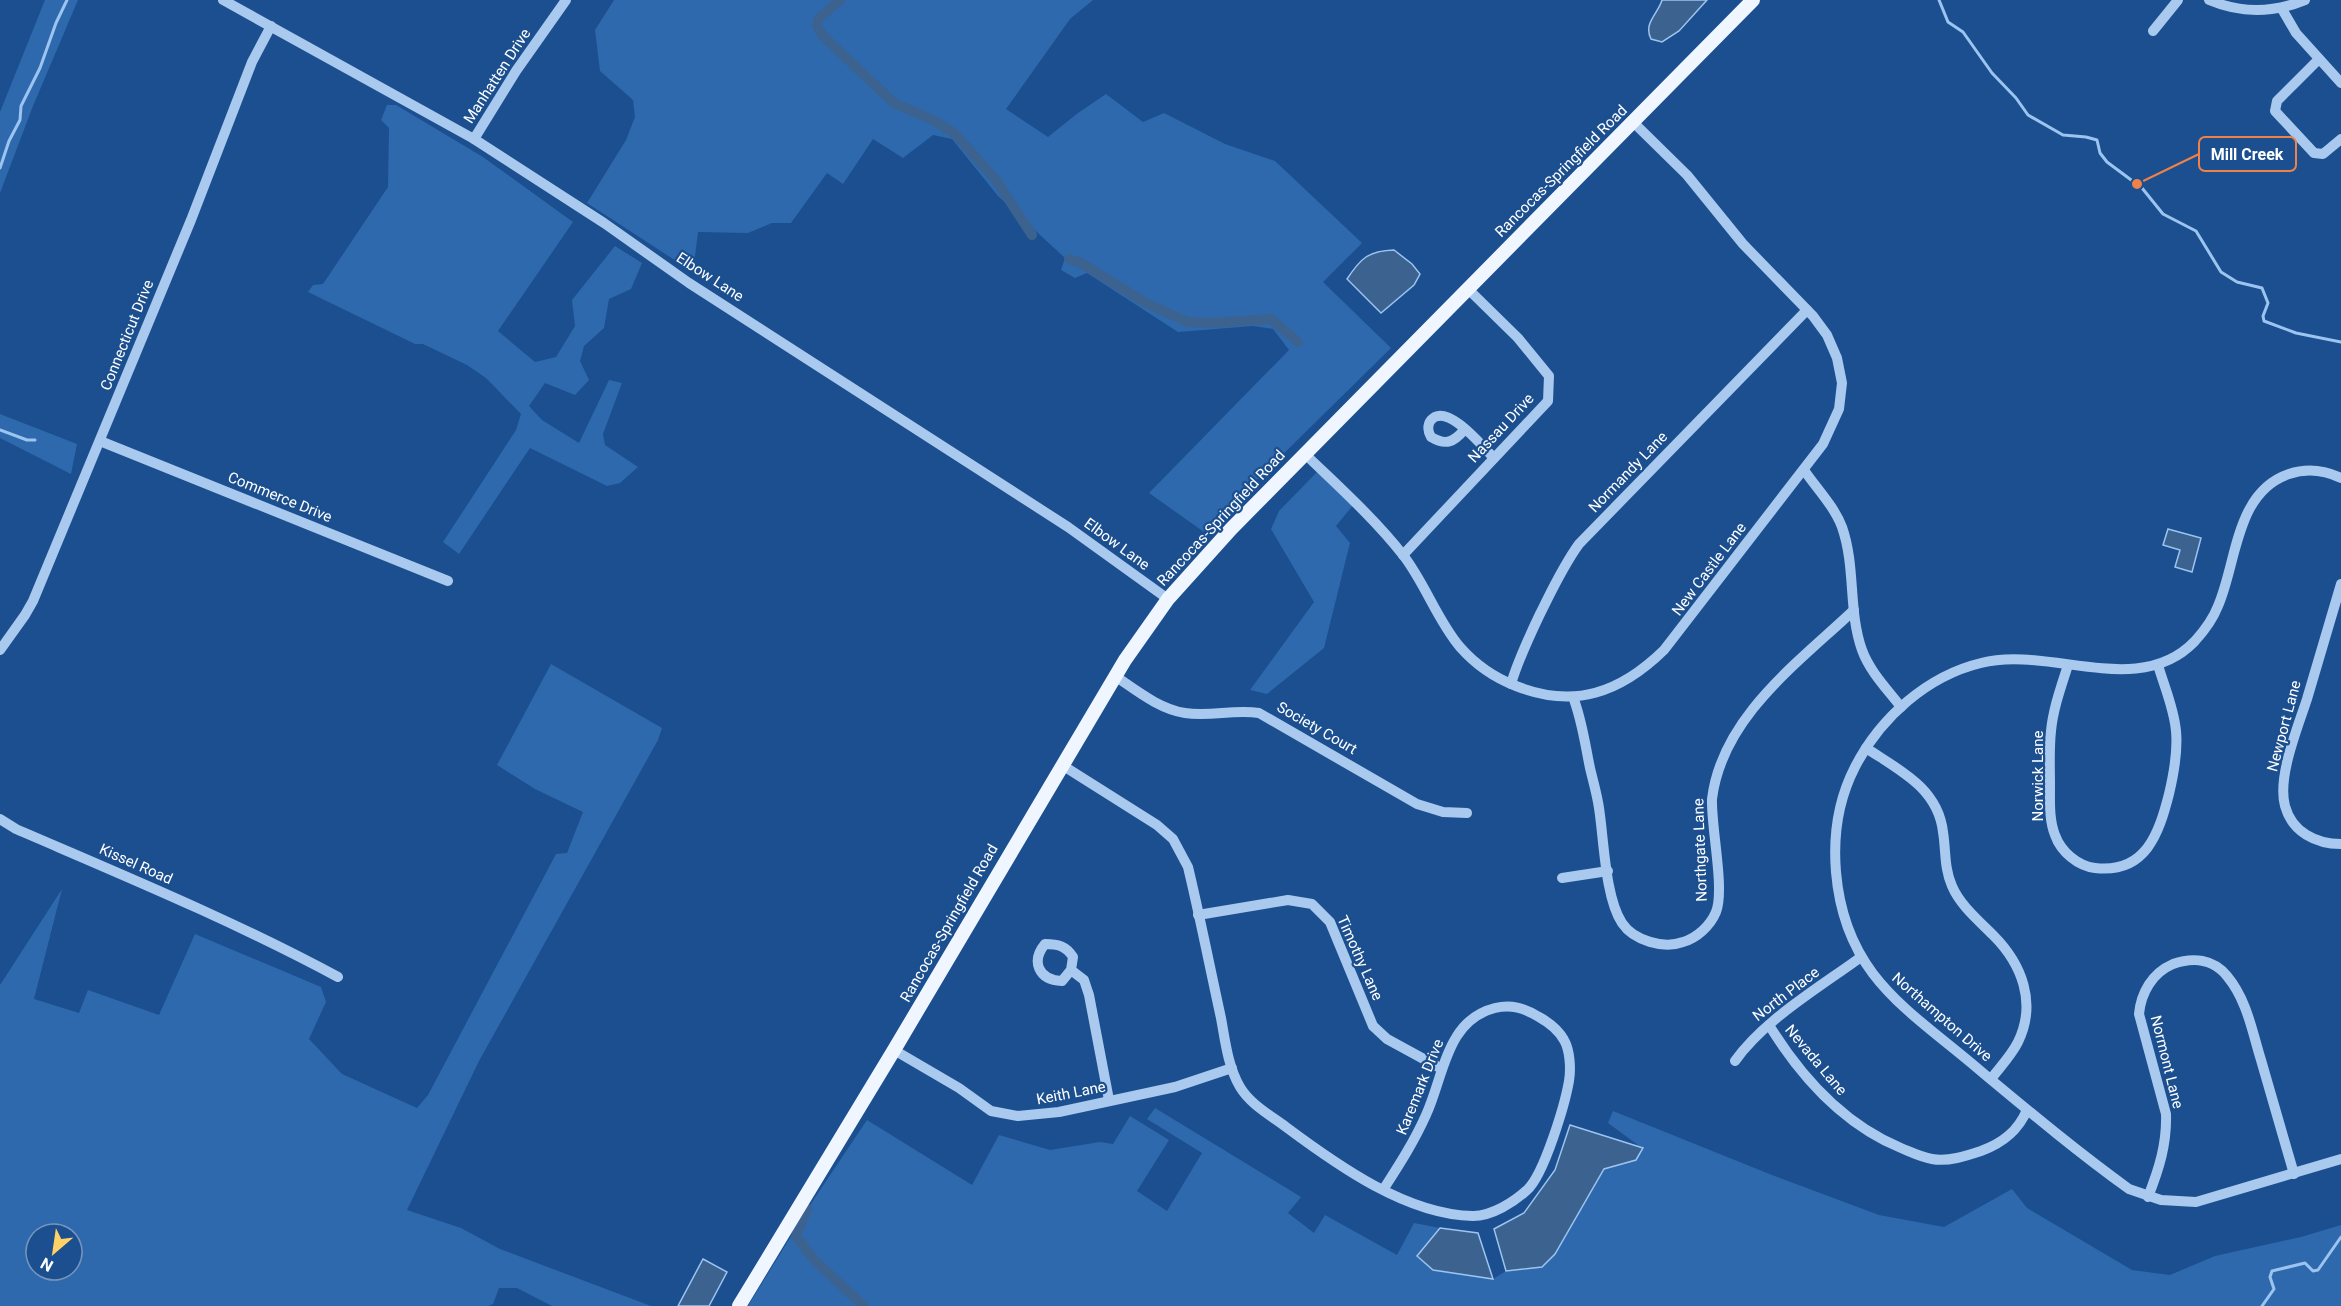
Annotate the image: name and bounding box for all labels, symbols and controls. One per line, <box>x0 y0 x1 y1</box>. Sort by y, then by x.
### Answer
street label: Manhatten Drive <box>460 25 534 127</box>
street label: Rancocas-Springfield Road <box>1491 101 1631 241</box>
callout: Mill Creek <box>2199 137 2296 171</box>
text: Mill Creek <box>2211 145 2284 164</box>
street label: Elbow Lane <box>673 249 747 305</box>
street label: Connecticut Drive <box>97 277 157 393</box>
street label: Nassau Drive <box>1464 390 1538 466</box>
street label: Normandy Lane <box>1585 428 1671 516</box>
street label: Rancocas-Springfield Road <box>1153 446 1289 590</box>
street label: Commerce Drive <box>225 468 335 526</box>
street label: Elbow Lane <box>1081 514 1153 574</box>
street label: New Castle Lane <box>1668 519 1750 619</box>
street label: Newport Lane <box>2263 678 2305 773</box>
street label: Society Court <box>1274 698 1360 758</box>
street label: Norwick Lane <box>2029 730 2047 822</box>
street label: Northgate Lane <box>1689 798 1711 902</box>
street label: Kissel Road <box>97 840 175 888</box>
street label: Rancocas-Springfield Road <box>896 841 1002 1005</box>
street label: Timothy Lane <box>1333 913 1387 1003</box>
street label: North Place <box>1749 963 1823 1025</box>
street label: Northampton Drive <box>1888 969 1996 1065</box>
street label: Normont Lane <box>2147 1014 2187 1111</box>
street label: Nevada Lane <box>1781 1021 1851 1099</box>
street label: Karemark Drive <box>1393 1036 1447 1138</box>
street label: Keith Lane <box>1035 1077 1107 1109</box>
north arrow <box>24 1222 84 1282</box>
text: N <box>37 1254 57 1276</box>

